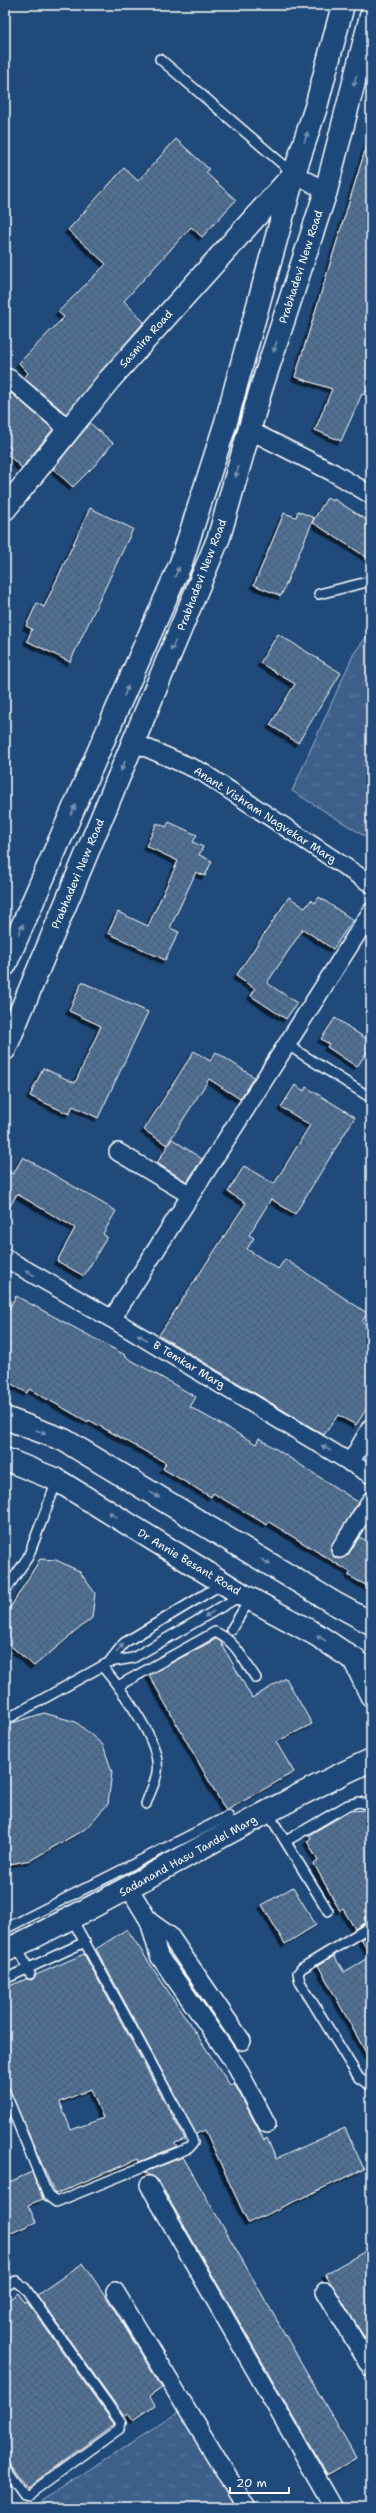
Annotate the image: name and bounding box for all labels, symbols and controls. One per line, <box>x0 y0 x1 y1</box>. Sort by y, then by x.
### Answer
one-way arrow <box>352 74 358 87</box>
one-way arrow <box>303 131 309 143</box>
street label: Prabhadevi New Road <box>276 208 326 326</box>
street label: Sasmira Road <box>116 307 176 371</box>
one-way arrow <box>271 342 277 354</box>
one-way arrow <box>234 466 240 478</box>
street label: Prabhadevi New Road <box>174 517 230 633</box>
one-way arrow <box>174 566 180 578</box>
one-way arrow <box>170 641 176 652</box>
one-way arrow <box>123 685 129 697</box>
one-way arrow <box>120 761 126 772</box>
street label: Anant Vishram Nagvekar Marg <box>191 763 339 867</box>
one-way arrow <box>70 805 76 816</box>
street label: Prabhadevi New Road <box>48 817 108 931</box>
one-way arrow <box>18 924 24 935</box>
one-way arrow <box>24 1269 36 1276</box>
one-way arrow <box>136 1334 148 1341</box>
street label: B Temkar Marg <box>150 1338 228 1393</box>
one-way arrow <box>36 1429 48 1435</box>
one-way arrow <box>321 1444 331 1452</box>
one-way arrow <box>150 1491 160 1499</box>
one-way arrow <box>108 1511 118 1519</box>
street label: Dr Annie Besant Road <box>135 1525 243 1599</box>
one-way arrow <box>260 1559 272 1566</box>
one-way arrow <box>204 1611 215 1618</box>
one-way arrow <box>316 1634 326 1642</box>
one-way arrow <box>116 1643 124 1654</box>
street label: Sadanand Hasu Tandel Marg <box>116 1812 260 1900</box>
scale bar <box>230 2469 289 2495</box>
text: 20 m <box>236 2475 267 2491</box>

